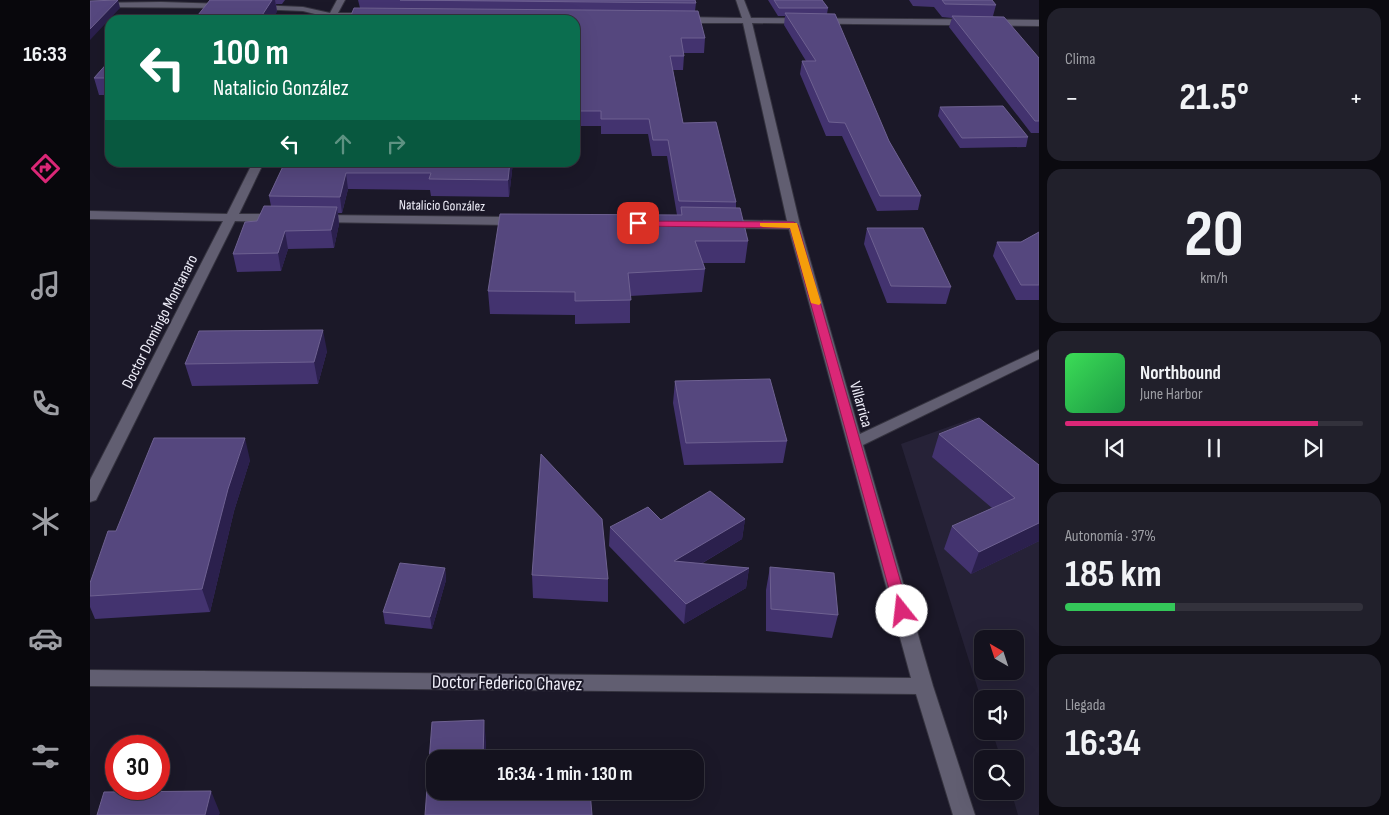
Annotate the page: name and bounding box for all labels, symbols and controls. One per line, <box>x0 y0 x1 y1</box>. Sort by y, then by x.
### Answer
text: 100 m <box>213 32 289 75</box>
icon: left <box>130 35 195 100</box>
text: 16:33 <box>23 41 67 68</box>
text: Clima <box>1065 50 1095 69</box>
text: Natalicio González <box>213 75 349 102</box>
text: 21.5° <box>1179 75 1249 120</box>
text: − <box>1065 82 1079 115</box>
text: + <box>1349 82 1363 115</box>
icon: left <box>276 130 304 158</box>
icon: ahead <box>329 130 357 158</box>
icon: right <box>382 130 410 158</box>
icon: directions <box>28 151 63 186</box>
street label: Natalicio González <box>399 196 485 215</box>
text: 20 <box>1184 197 1244 275</box>
pin <box>617 202 659 244</box>
icon: arrive <box>624 209 652 237</box>
street label: Doctor Domingo Montanaro <box>118 252 202 392</box>
icon: music <box>28 268 63 303</box>
text: km/h <box>1200 269 1228 288</box>
text: Northbound <box>1140 362 1221 385</box>
street label: Villarrica <box>845 379 876 430</box>
text: June Harbor <box>1140 385 1203 404</box>
icon: phone <box>28 386 63 421</box>
icon: previous <box>1101 434 1129 462</box>
icon: pause <box>1200 434 1228 462</box>
icon: next <box>1299 434 1327 462</box>
icon: climate <box>28 504 63 539</box>
text: Autonomía · 37% <box>1065 527 1156 546</box>
text: 185 km <box>1065 552 1162 597</box>
position arrow <box>875 584 927 636</box>
icon: car <box>28 621 63 656</box>
north arrow <box>974 630 1024 680</box>
map controls <box>974 630 1024 800</box>
street label: Doctor Federico Chavez <box>432 671 583 696</box>
button: sound <box>974 690 1024 740</box>
text: Llegada <box>1065 696 1106 715</box>
text: 16:34 <box>1065 721 1141 766</box>
speed limit sign: 30 <box>105 735 170 800</box>
icon: filters <box>28 739 63 774</box>
button: search <box>974 750 1024 800</box>
text: 16:34 · 1 min · 130 m <box>498 763 632 786</box>

